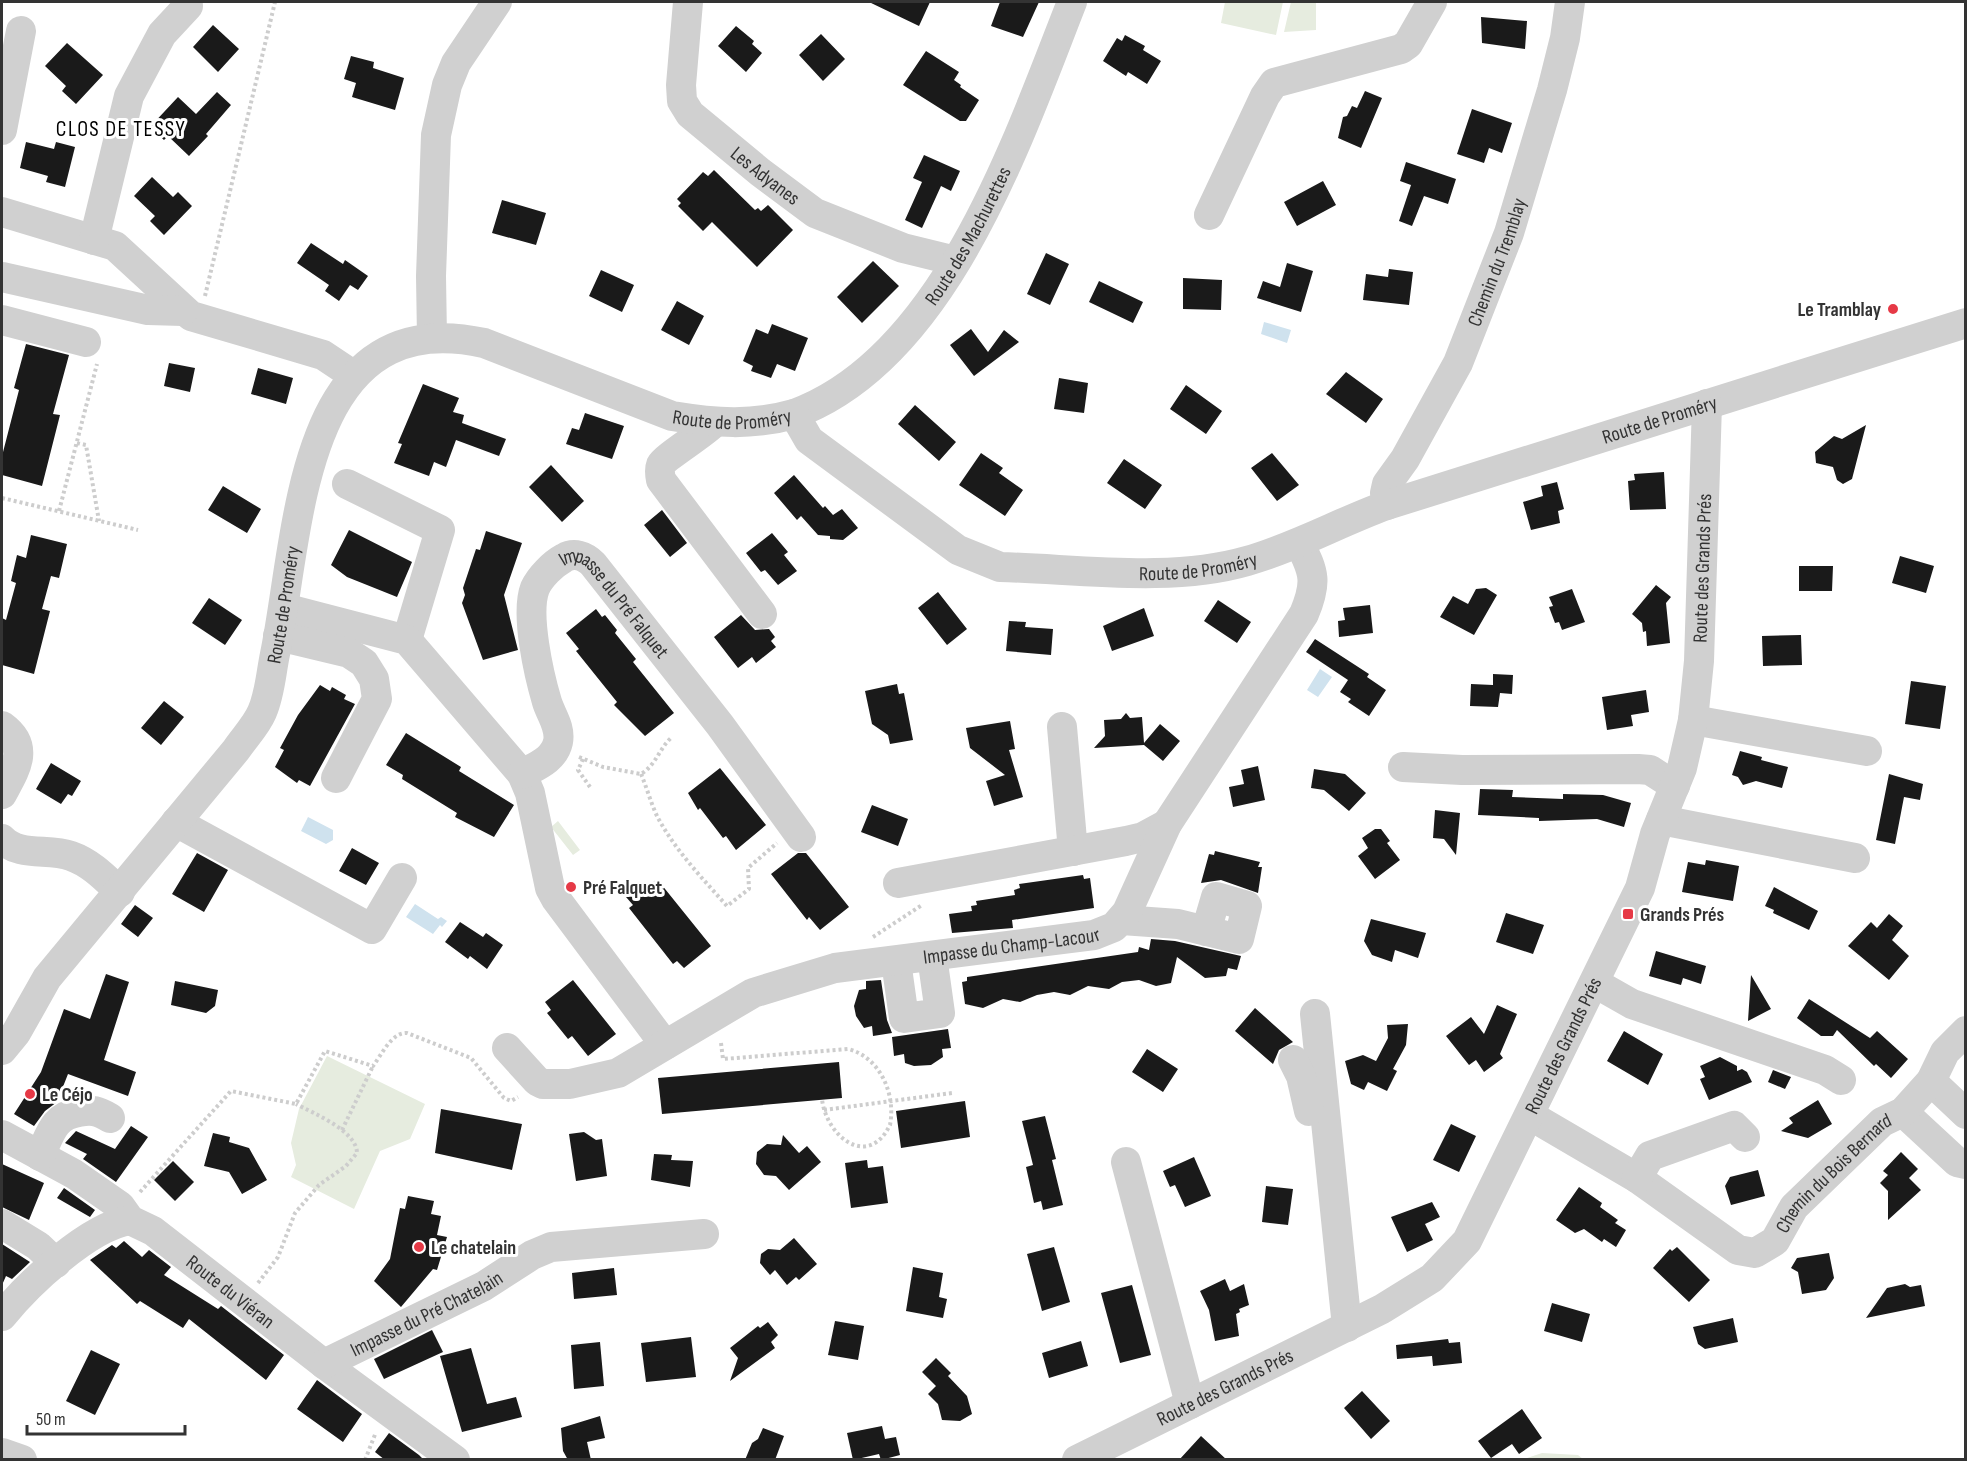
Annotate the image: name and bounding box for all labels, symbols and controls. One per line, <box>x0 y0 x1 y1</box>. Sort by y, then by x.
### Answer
district label: CLOS DE TESSY <box>56 116 186 143</box>
street label: Les Adyanes <box>725 142 804 211</box>
street label: Route des Machurettes <box>920 163 1017 310</box>
street label: Chemin du Tremblay <box>1463 195 1532 330</box>
place label: Le Tramblay <box>1798 298 1882 322</box>
marker: Le Tramblay <box>1886 302 1900 316</box>
street label: Route de Proméry <box>1599 391 1720 450</box>
street label: Route de Proméry <box>671 404 794 435</box>
street label: Route des Grands Prés <box>1689 493 1717 643</box>
street label: Impasse du Pré Falquet <box>554 543 674 663</box>
street label: Route de Proméry <box>262 544 305 666</box>
street label: Route de Proméry <box>1139 548 1261 586</box>
place label: Pré Falquet <box>583 876 662 900</box>
marker: Pré Falquet <box>564 880 578 894</box>
place label: Grands Prés <box>1640 903 1724 927</box>
marker: Grands Prés <box>1621 907 1635 921</box>
street label: Impasse du Champ-Lacour <box>922 923 1104 970</box>
street label: Route des Grands Prés <box>1520 974 1607 1118</box>
place label: Le Céjo <box>42 1083 93 1107</box>
marker: Le Céjo <box>23 1087 37 1101</box>
street label: Chemin du Bois Bernard <box>1771 1108 1895 1238</box>
place label: Le chatelain <box>431 1236 516 1260</box>
marker: Le chatelain <box>412 1240 426 1254</box>
street label: Route du Viéran <box>181 1250 279 1334</box>
street label: Impasse du Pré Chatelain <box>347 1266 507 1362</box>
street label: Route des Grands Prés <box>1153 1344 1297 1432</box>
scale bar <box>27 1398 184 1436</box>
text: 50 m <box>36 1409 66 1430</box>

